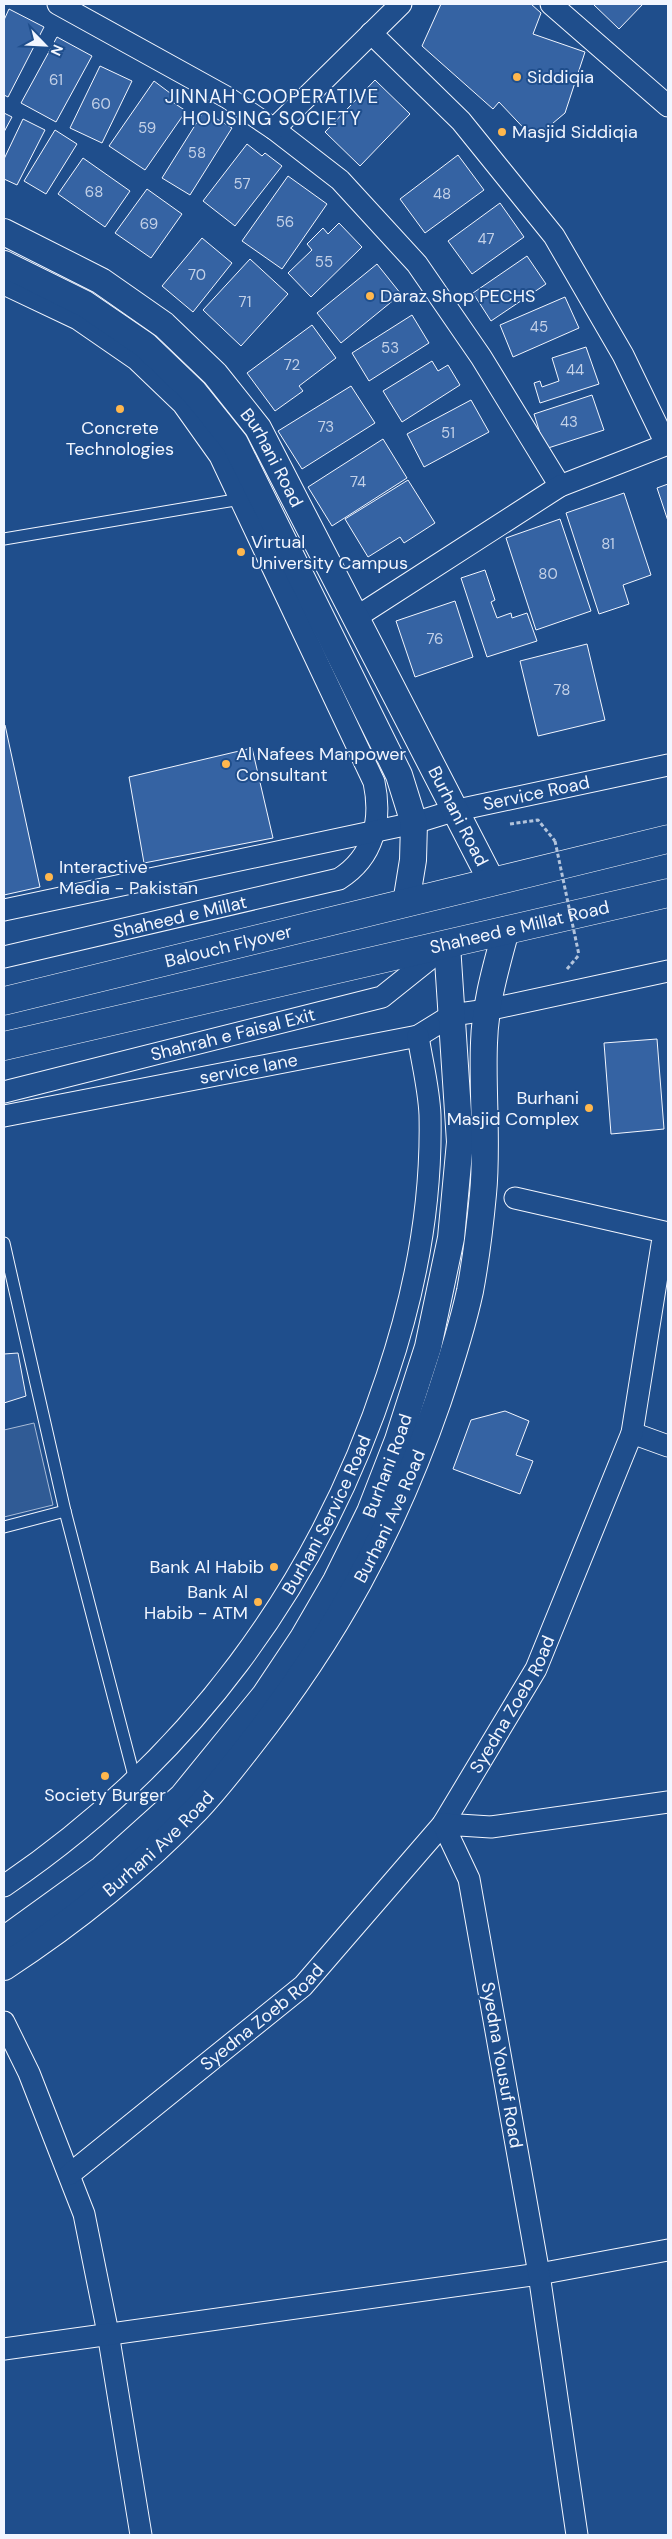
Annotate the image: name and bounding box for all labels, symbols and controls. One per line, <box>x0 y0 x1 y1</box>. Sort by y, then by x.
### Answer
north arrow <box>20 20 70 70</box>
text: N <box>47 42 67 59</box>
place label: Siddiqia <box>527 65 594 89</box>
house number: 61 <box>49 70 63 90</box>
marker: Siddiqia <box>511 71 523 83</box>
district label: JINNAH COOPERATIVE HOUSING SOCIETY <box>165 84 379 131</box>
house number: 60 <box>91 94 111 114</box>
house number: 59 <box>138 118 156 138</box>
place label: Masjid Siddiqia <box>512 120 638 144</box>
marker: Masjid Siddiqia <box>496 126 508 138</box>
house number: 58 <box>188 143 206 163</box>
house number: 57 <box>234 174 250 194</box>
house number: 68 <box>85 182 103 202</box>
house number: 48 <box>433 184 451 204</box>
house number: 56 <box>276 212 294 232</box>
house number: 69 <box>140 214 158 234</box>
house number: 47 <box>477 229 495 249</box>
house number: 55 <box>315 252 333 272</box>
house number: 70 <box>188 265 206 285</box>
place label: Daraz Shop PECHS <box>380 284 535 308</box>
marker: Daraz Shop PECHS <box>364 290 376 302</box>
house number: 71 <box>239 292 251 312</box>
house number: 45 <box>530 317 548 337</box>
house number: 53 <box>381 338 399 358</box>
house number: 72 <box>284 355 300 375</box>
house number: 44 <box>566 360 584 380</box>
marker: Concrete Technologies <box>114 403 126 415</box>
street label: Burhani Road <box>235 403 309 511</box>
house number: 43 <box>560 412 578 432</box>
place label: Concrete Technologies <box>66 416 174 461</box>
house number: 73 <box>318 417 334 437</box>
house number: 51 <box>441 423 455 443</box>
house number: 74 <box>350 472 366 492</box>
place label: Virtual University Campus <box>251 530 408 575</box>
house number: 81 <box>601 534 615 554</box>
marker: Virtual University Campus <box>235 546 247 558</box>
house number: 80 <box>538 564 558 584</box>
house number: 76 <box>426 629 444 649</box>
house number: 78 <box>554 680 570 700</box>
place label: Al Nafees Manpower Consultant <box>236 742 406 787</box>
marker: Al Nafees Manpower Consultant <box>220 758 232 770</box>
street label: Burhani Road <box>422 762 494 870</box>
street label: Service Road <box>481 770 592 816</box>
place label: Interactive Media - Pakistan <box>59 855 198 900</box>
marker: Interactive Media - Pakistan <box>43 871 55 883</box>
street label: Shaheed e Millat <box>111 890 249 944</box>
street label: Shaheed e Millat Road <box>427 895 612 960</box>
street label: Balouch Flyover <box>162 919 295 973</box>
street label: Shahrah e Faisal Exit <box>148 1002 318 1067</box>
street label: service lane <box>197 1048 300 1090</box>
place label: Burhani Masjid Complex <box>447 1086 579 1131</box>
marker: Burhani Masjid Complex <box>583 1102 595 1114</box>
street label: Burhani Road <box>357 1411 418 1521</box>
street label: Burhani Service Road <box>276 1432 376 1599</box>
street label: Burhani Ave Road <box>348 1446 431 1587</box>
place label: Bank Al Habib <box>150 1555 264 1579</box>
marker: Bank Al Habib <box>268 1561 280 1573</box>
place label: Bank Al Habib - ATM <box>144 1580 248 1625</box>
marker: Bank Al Habib - ATM <box>252 1596 264 1608</box>
street label: Syedna Zoeb Road <box>464 1632 560 1778</box>
marker: Society Burger <box>99 1770 111 1782</box>
place label: Society Burger <box>44 1783 166 1807</box>
street label: Burhani Ave Road <box>98 1786 220 1902</box>
street label: Syedna Zoeb Road <box>195 1958 329 2076</box>
street label: Syedna Yousuf Road <box>476 1980 528 2150</box>

